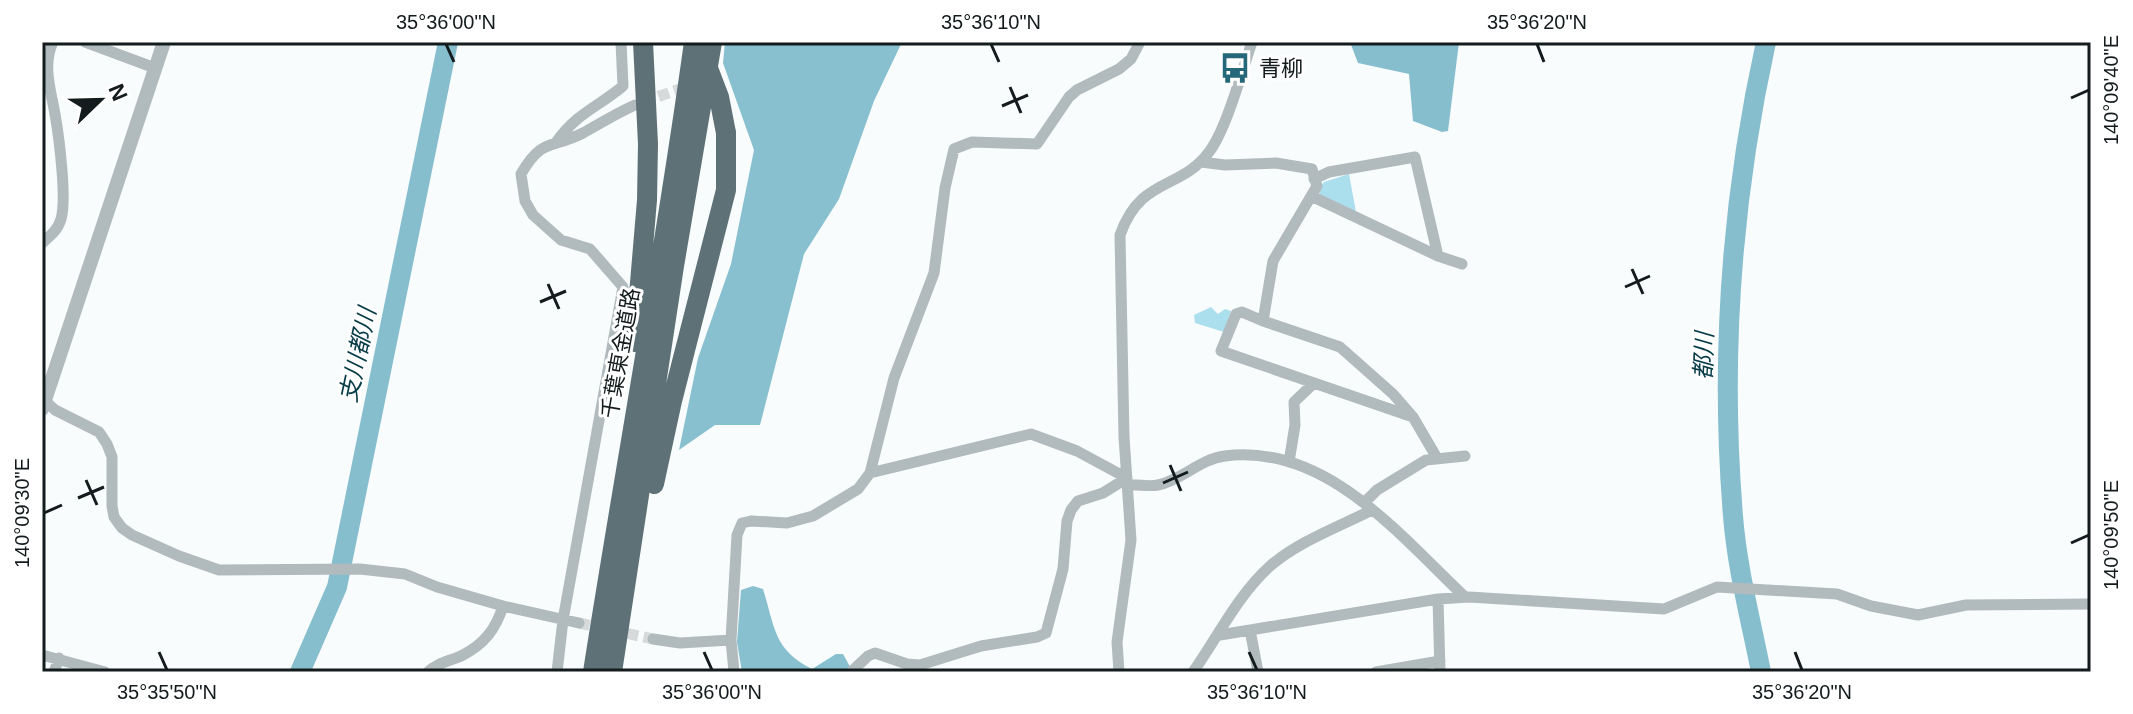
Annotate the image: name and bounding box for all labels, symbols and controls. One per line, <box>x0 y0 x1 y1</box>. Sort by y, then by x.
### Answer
text: 35°36'00"N <box>396 11 496 33</box>
text: 35°36'10"N <box>941 11 1041 33</box>
text: 35°36'20"N <box>1487 11 1587 33</box>
text: 140°09'40"E <box>2100 35 2122 145</box>
bus stop icon: 青柳 <box>1218 51 1252 85</box>
place label: 青柳 <box>1259 56 1303 81</box>
north arrow <box>60 60 140 140</box>
text: N <box>103 80 133 105</box>
street label: 千葉東金道路 <box>597 286 644 420</box>
water label: 支川都川 <box>334 302 381 405</box>
water label: 都川 <box>1689 329 1718 380</box>
text: 140°09'30"E <box>11 458 33 568</box>
text: 140°09'50"E <box>2100 480 2122 590</box>
text: 35°35'50"N <box>117 681 217 703</box>
text: 35°36'00"N <box>662 681 762 703</box>
text: 35°36'10"N <box>1207 681 1307 703</box>
text: 35°36'20"N <box>1752 681 1852 703</box>

